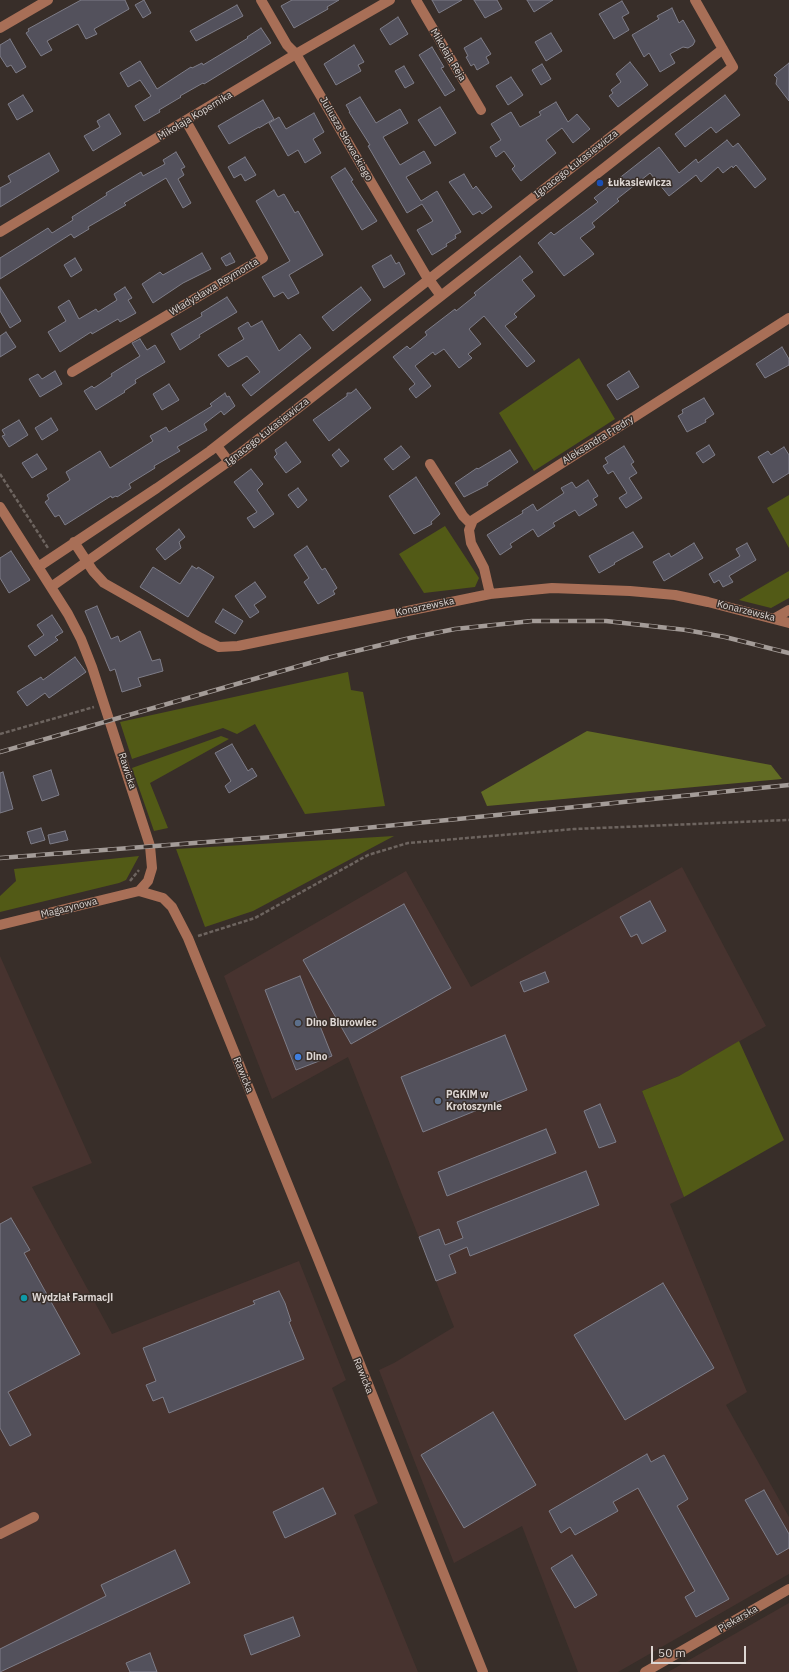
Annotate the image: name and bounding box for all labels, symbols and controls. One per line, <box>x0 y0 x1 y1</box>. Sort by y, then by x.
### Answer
street label: Mikołaja Reja <box>428 27 468 83</box>
street label: Mikołaja Kopernika <box>155 89 235 143</box>
street label: Juliusza Słowackiego <box>317 95 375 183</box>
street label: Ignacego Łukasiewicza <box>532 128 620 200</box>
place label: Łukasiewicza <box>608 177 672 189</box>
marker: Łukasiewicza <box>595 178 605 188</box>
street label: Władysława Reymonta <box>167 256 261 318</box>
street label: Ignacego Łukasiewicza <box>223 396 311 468</box>
street label: Aleksandra Fredry <box>560 413 636 467</box>
street label: Konarzewska <box>395 595 455 619</box>
street label: Konarzewska <box>716 598 776 624</box>
street label: Rawicka <box>116 751 138 791</box>
street label: Magazynowa <box>39 895 99 921</box>
place label: Dino Biurowiec <box>306 1017 377 1029</box>
marker: Dino Biurowiec <box>293 1018 303 1028</box>
place label: Dino <box>306 1051 327 1063</box>
marker: Dino <box>293 1052 303 1062</box>
street label: Rawicka <box>230 1055 256 1095</box>
place label: PGKiM w Krotoszynie <box>446 1089 502 1112</box>
marker: PGKiM w Krotoszynie <box>433 1096 443 1106</box>
place label: Wydział Farmacji <box>32 1292 113 1304</box>
marker: Wydział Farmacji <box>19 1293 29 1303</box>
street label: Rawicka <box>350 1356 376 1396</box>
street label: Piekarska <box>716 1603 760 1635</box>
scale bar <box>653 1638 748 1664</box>
text: 50 m <box>658 1645 686 1660</box>

